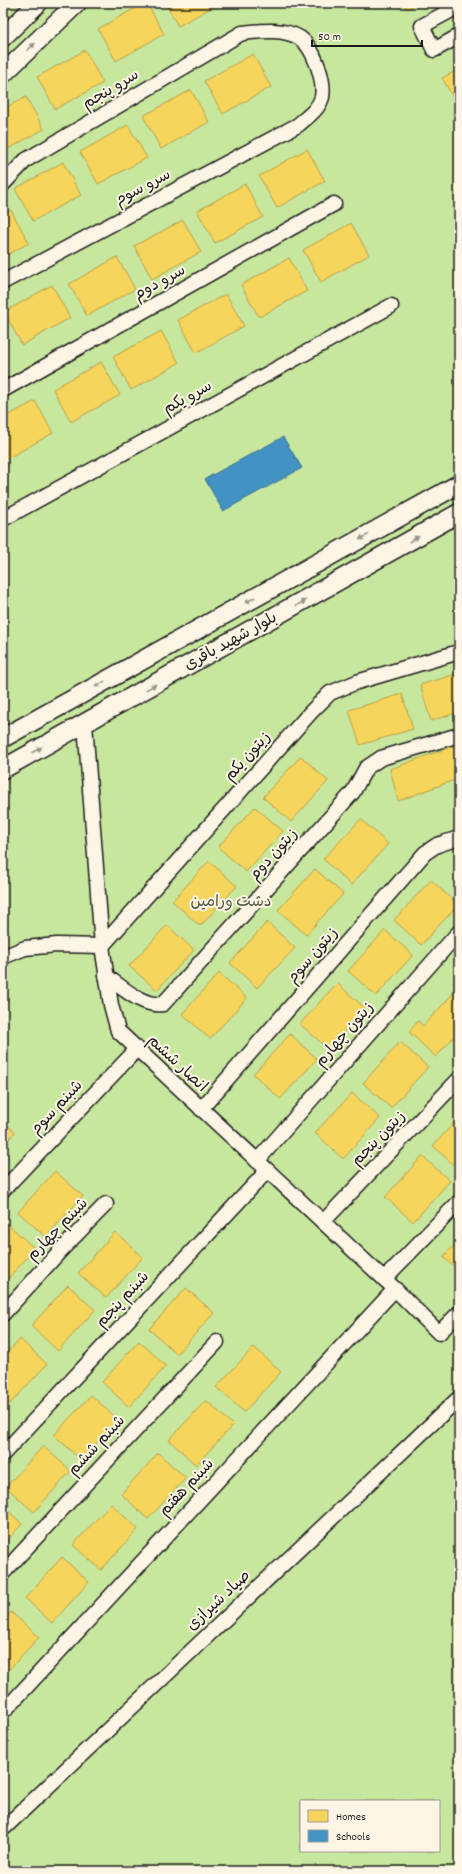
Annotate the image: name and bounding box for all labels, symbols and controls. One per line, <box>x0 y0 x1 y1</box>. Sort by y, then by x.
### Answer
scale bar <box>312 22 422 48</box>
text: 50 m <box>318 29 341 46</box>
one-way arrow <box>26 42 36 52</box>
street label: سرو پنجم <box>78 64 144 116</box>
street label: سرو سوم <box>111 164 175 212</box>
street label: سرو دوم <box>130 259 190 307</box>
street label: سرو یکم <box>159 375 217 421</box>
one-way arrow <box>358 533 370 540</box>
one-way arrow <box>408 535 420 542</box>
one-way arrow <box>244 597 256 604</box>
one-way arrow <box>295 599 307 606</box>
street label: بلوار شهید باقری <box>180 607 282 677</box>
one-way arrow <box>94 681 106 688</box>
one-way arrow <box>145 684 157 691</box>
street label: زیتون یکم <box>219 727 277 787</box>
one-way arrow <box>31 747 43 754</box>
street label: زیتون دوم <box>244 824 304 886</box>
park label: دشت ورامین <box>190 891 272 914</box>
street label: زیتون سوم <box>282 923 344 989</box>
street label: زیتون چهارم <box>310 997 380 1073</box>
street label: انصار ششم <box>141 1030 213 1098</box>
street label: شبنم سوم <box>25 1075 89 1141</box>
street label: زیتون پنجم <box>346 1106 412 1172</box>
street label: شبنم چهارم <box>22 1193 94 1267</box>
street label: شبنم پنجم <box>91 1267 155 1333</box>
street label: شبنم ششم <box>63 1410 131 1482</box>
street label: شبنم هفتم <box>154 1454 220 1522</box>
street label: صیاد شیرازی <box>182 1565 256 1637</box>
legend <box>300 1800 440 1852</box>
text: Homes <box>336 1809 366 1826</box>
text: Schools <box>336 1829 370 1846</box>

